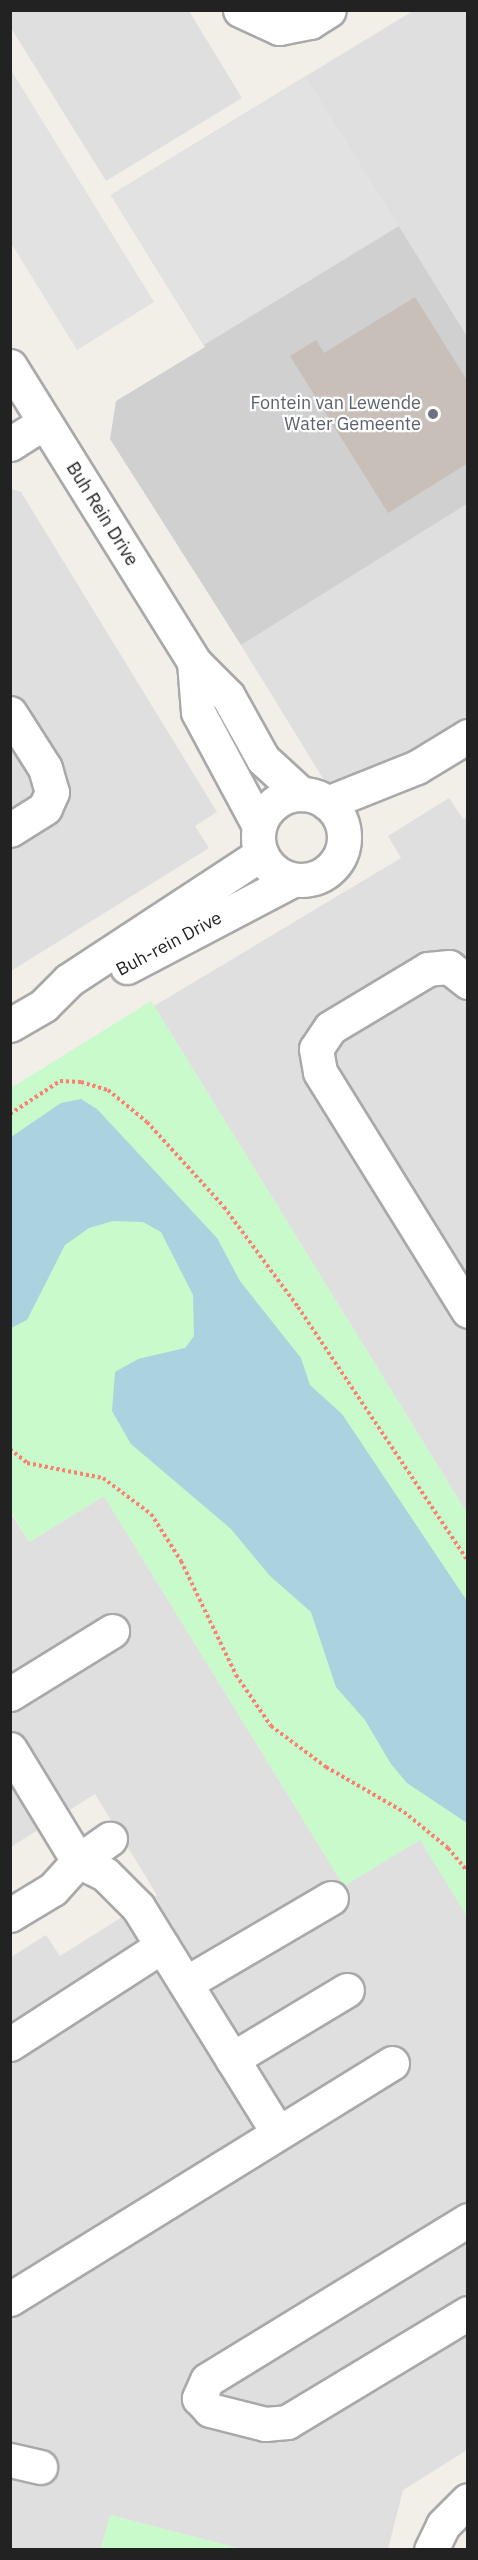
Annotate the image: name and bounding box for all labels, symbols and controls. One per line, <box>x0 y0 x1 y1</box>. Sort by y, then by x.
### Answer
place label: Fontein van Lewende Water Gemeente <box>250 393 421 436</box>
marker: Fontein van Lewende Water Gemeente <box>426 407 440 421</box>
street label: Buh Rein Drive <box>61 458 143 570</box>
street label: Buh-rein Drive <box>112 907 226 981</box>

